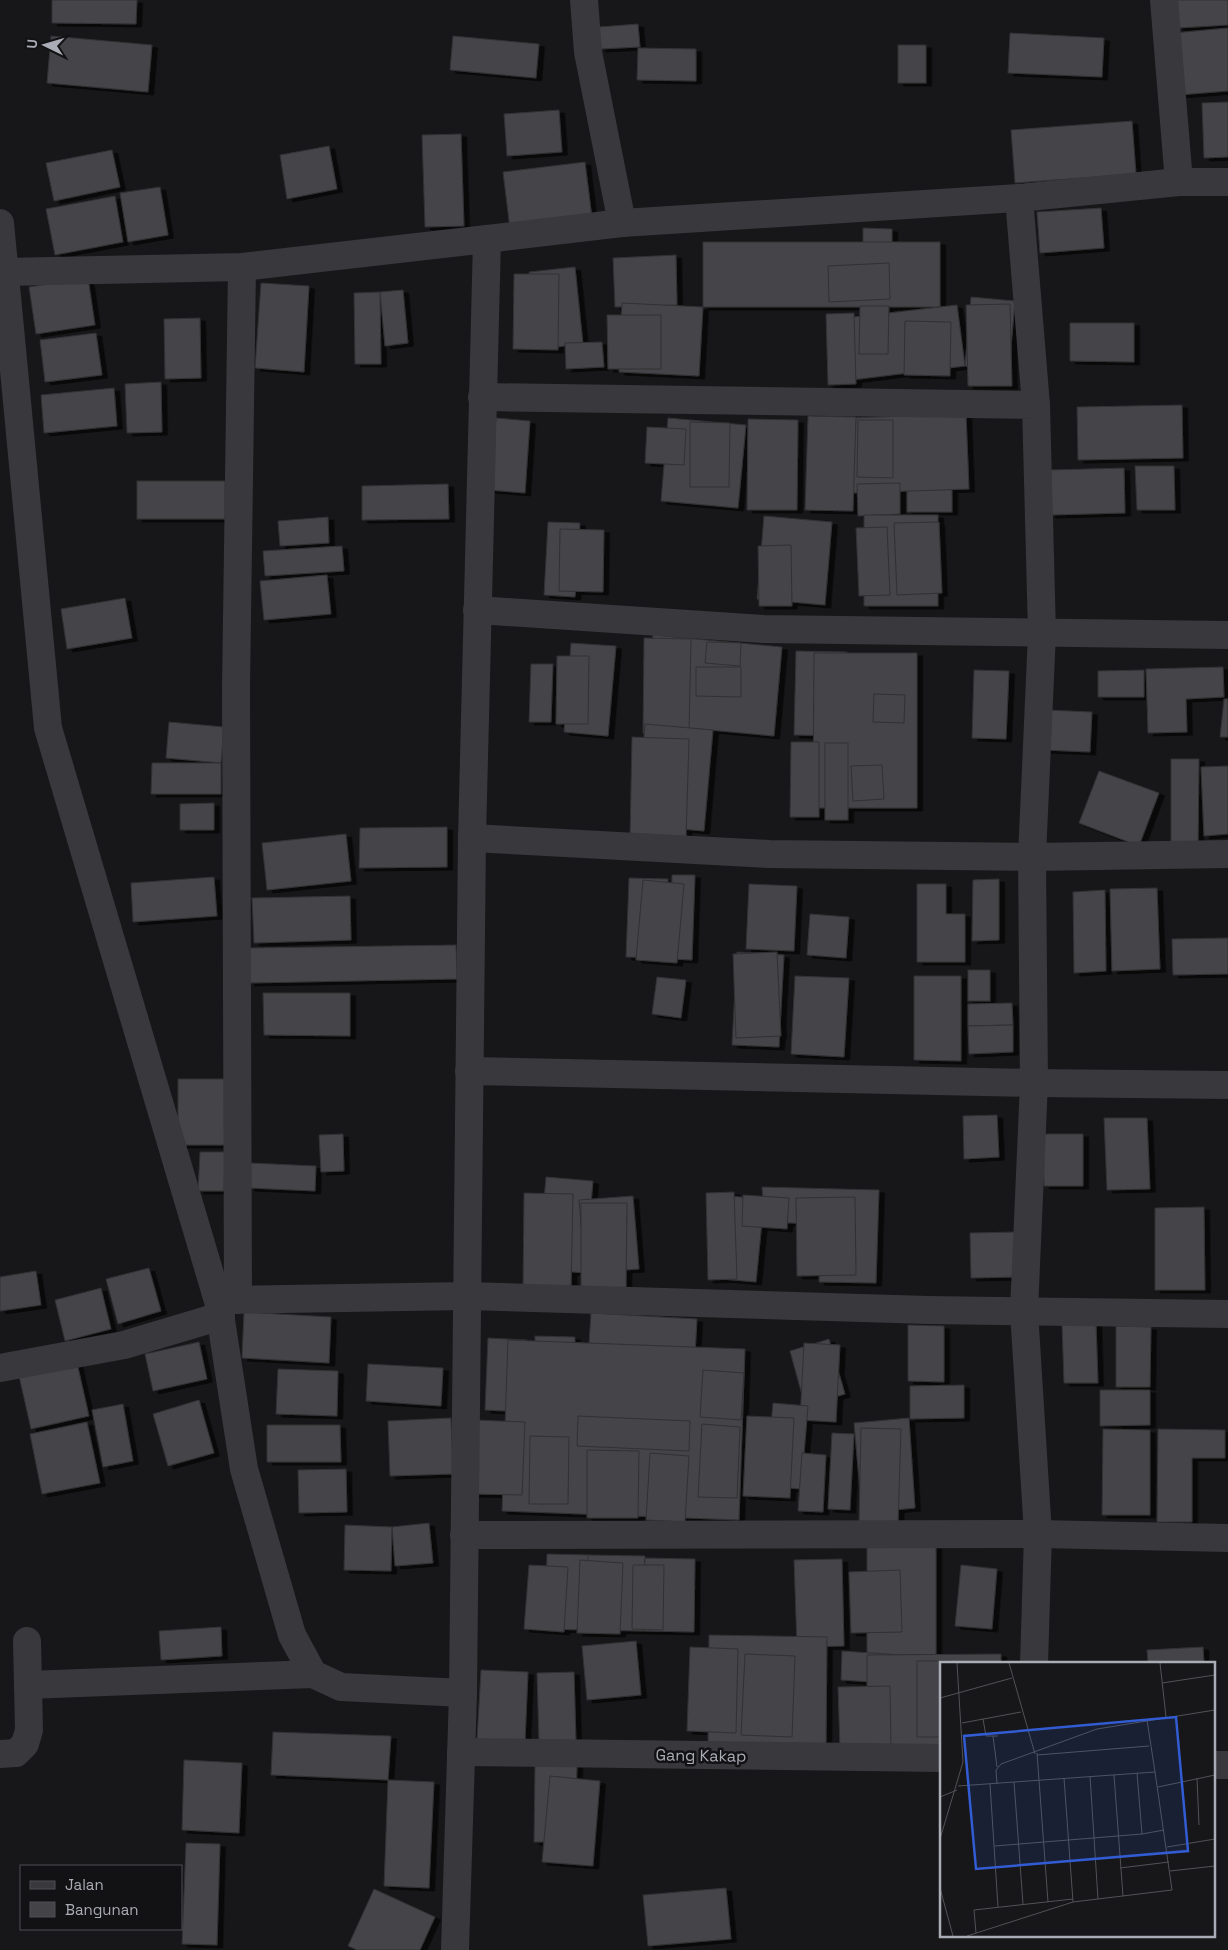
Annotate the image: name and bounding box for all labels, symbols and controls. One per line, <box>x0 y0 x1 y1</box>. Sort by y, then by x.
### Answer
north arrow <box>20 20 70 70</box>
text: U <box>23 38 41 49</box>
inset map <box>940 1662 1216 1938</box>
street label: Gang Kakap <box>655 1744 747 1767</box>
legend <box>20 1865 182 1930</box>
text: Jalan <box>65 1875 104 1894</box>
text: Bangunan <box>65 1900 139 1919</box>

